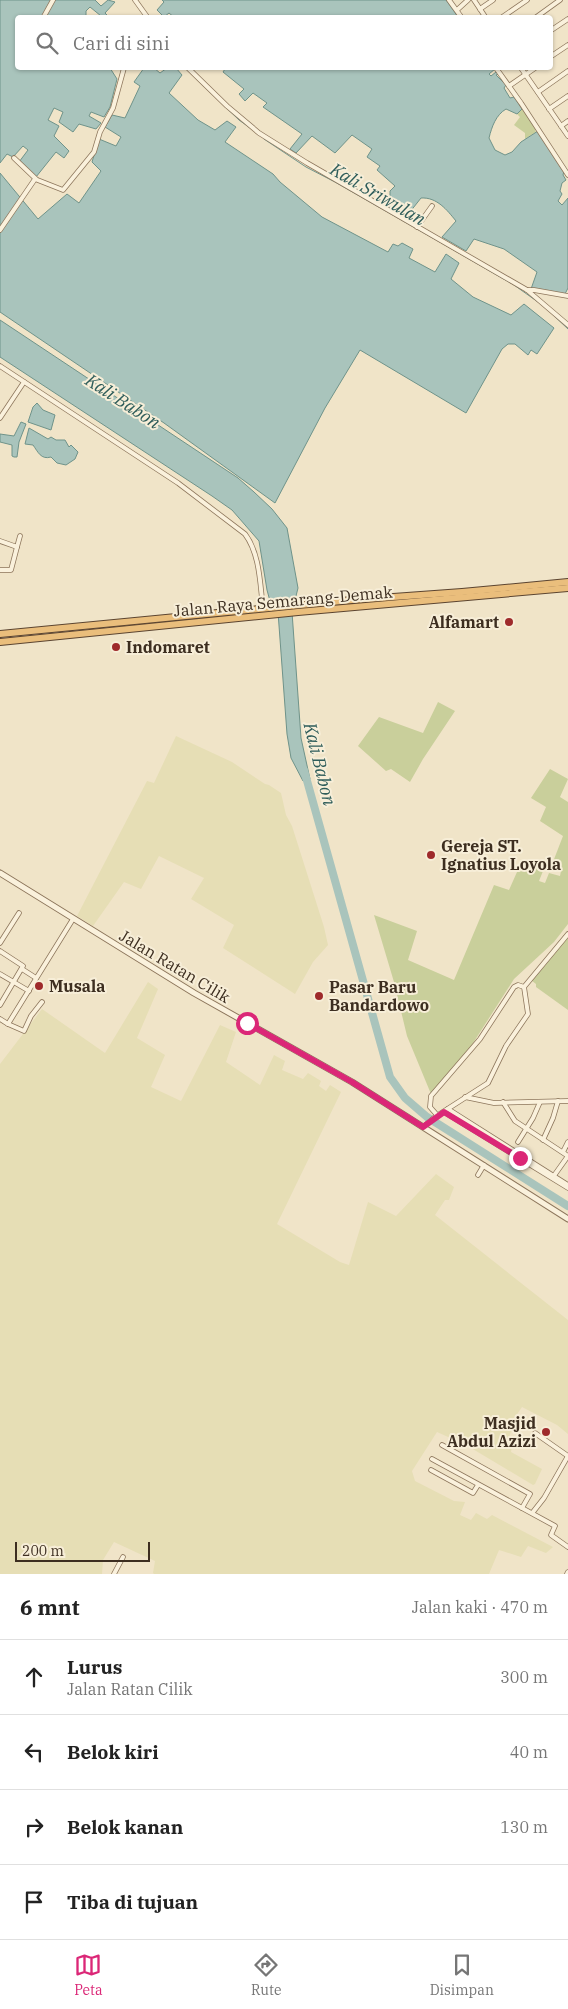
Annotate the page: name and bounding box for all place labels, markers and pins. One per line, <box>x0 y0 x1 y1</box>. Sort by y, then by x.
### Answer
place label: Alfamart <box>429 612 499 632</box>
marker: Alfamart <box>503 616 515 628</box>
place label: Indomaret <box>126 637 210 657</box>
marker: Indomaret <box>110 641 122 653</box>
place label: Gereja ST. Ignatius Loyola <box>441 836 561 874</box>
marker: Gereja ST. Ignatius Loyola <box>425 849 437 861</box>
place label: Musala <box>49 976 105 996</box>
place label: Pasar Baru Bandardowo <box>329 977 429 1015</box>
marker: Musala <box>33 980 45 992</box>
marker: Pasar Baru Bandardowo <box>313 990 325 1002</box>
place label: Masjid Abdul Azizi <box>447 1413 536 1451</box>
marker: Masjid Abdul Azizi <box>540 1426 552 1438</box>

